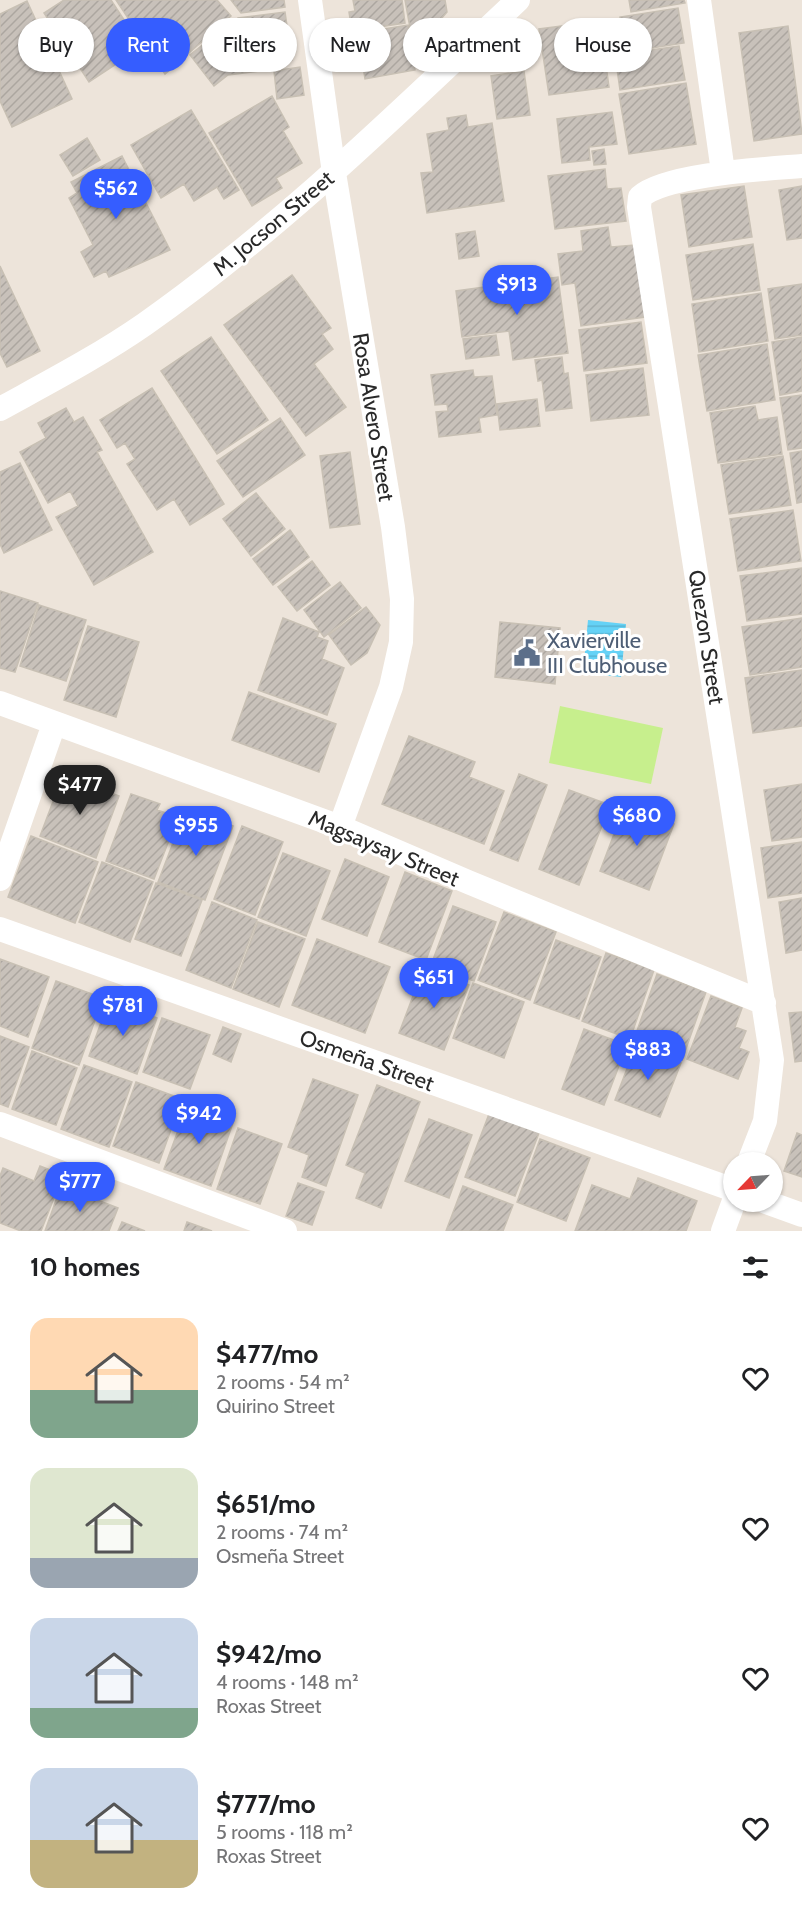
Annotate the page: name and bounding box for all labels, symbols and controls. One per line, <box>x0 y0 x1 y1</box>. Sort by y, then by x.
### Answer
chip: Buy <box>18 18 94 72</box>
chip: Rent <box>106 18 190 72</box>
chip: Filters <box>202 18 297 72</box>
chip: New <box>309 18 391 72</box>
chip: Apartment <box>403 18 542 72</box>
chip: House <box>554 18 652 72</box>
street label: M. Jocson Street <box>207 165 340 282</box>
pin: $562 <box>80 169 152 220</box>
text: $562 <box>94 176 138 200</box>
pin: $913 <box>481 265 553 316</box>
text: $913 <box>497 272 538 296</box>
street label: Rosa Alvero Street <box>347 331 400 504</box>
street label: Quezon Street <box>683 568 731 707</box>
place label: Xavierville III Clubhouse <box>547 627 667 679</box>
public building icon: Xavierville III Clubhouse <box>512 638 542 668</box>
pin: $477 <box>44 765 116 816</box>
text: $477 <box>58 772 102 796</box>
pin: $680 <box>601 796 673 847</box>
text: $680 <box>612 803 662 827</box>
street label: Magsaysay Street <box>304 805 464 893</box>
pin: $955 <box>160 806 232 857</box>
text: $955 <box>174 813 218 837</box>
pin: $651 <box>398 958 470 1009</box>
text: $651 <box>414 965 454 989</box>
pin: $781 <box>87 986 159 1037</box>
text: $781 <box>102 993 144 1017</box>
street label: Osmeña Street <box>296 1024 438 1097</box>
pin: $883 <box>612 1030 684 1081</box>
text: $883 <box>625 1037 671 1061</box>
pin: $942 <box>163 1094 235 1145</box>
text: $942 <box>176 1101 222 1125</box>
north arrow <box>723 1152 783 1212</box>
map controls <box>723 1152 783 1212</box>
pin: $777 <box>44 1162 116 1213</box>
text: $777 <box>59 1169 101 1193</box>
text: 10 homes <box>30 1251 140 1283</box>
icon: filters <box>739 1251 772 1284</box>
text: $477/mo <box>216 1338 318 1370</box>
icon: home <box>78 1342 150 1414</box>
icon: heart <box>739 1362 772 1395</box>
text: 2 rooms · 54 m² <box>216 1370 350 1394</box>
text: Quirino Street <box>216 1394 335 1418</box>
text: $651/mo <box>216 1488 315 1520</box>
icon: home <box>78 1492 150 1564</box>
icon: heart <box>739 1512 772 1545</box>
text: 2 rooms · 74 m² <box>216 1520 348 1544</box>
text: Osmeña Street <box>216 1544 344 1568</box>
text: $942/mo <box>216 1638 322 1670</box>
icon: home <box>78 1642 150 1714</box>
icon: heart <box>739 1662 772 1695</box>
text: 4 rooms · 148 m² <box>216 1670 359 1694</box>
text: Roxas Street <box>216 1694 321 1718</box>
text: $777/mo <box>216 1788 316 1820</box>
icon: home <box>78 1792 150 1864</box>
icon: heart <box>739 1812 772 1845</box>
text: 5 rooms · 118 m² <box>216 1820 353 1844</box>
text: Roxas Street <box>216 1844 321 1868</box>

